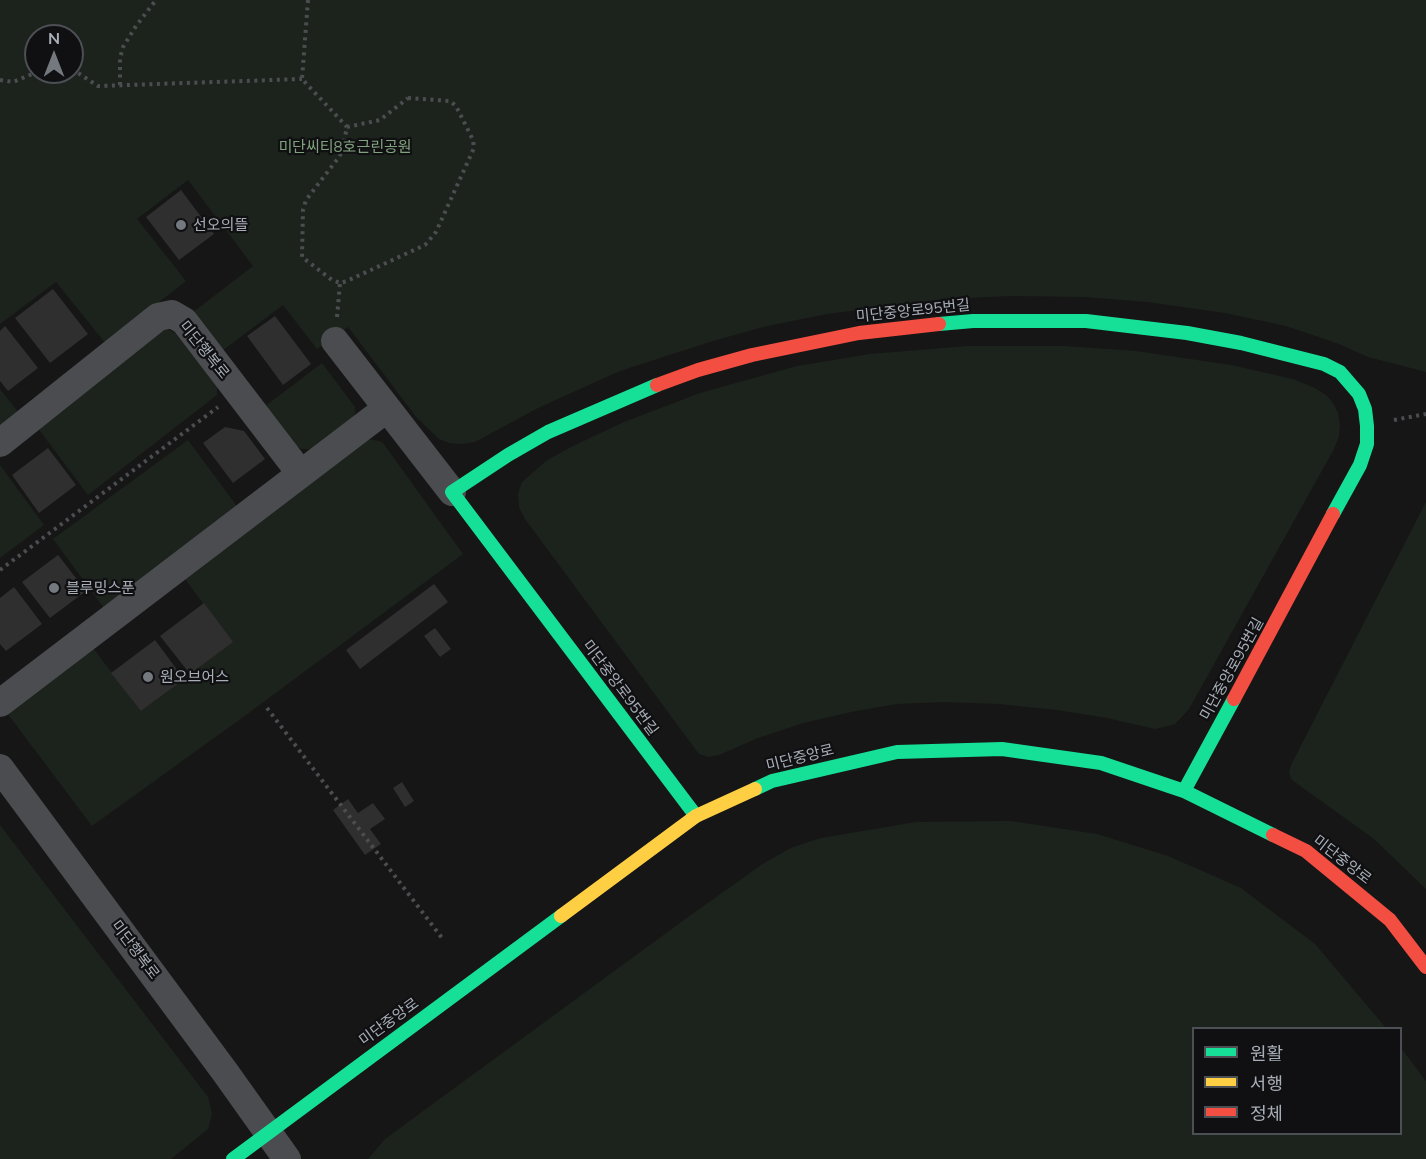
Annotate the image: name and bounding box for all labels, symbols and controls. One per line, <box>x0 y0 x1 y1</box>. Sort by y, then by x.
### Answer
north arrow <box>24 24 84 84</box>
text: N <box>48 28 60 48</box>
park label: 미단씨티8호근린공원 <box>278 138 412 156</box>
place label: 선오의뜰 <box>193 216 248 234</box>
marker: 선오의뜰 <box>174 218 188 232</box>
street label: 미단중앙로95번길 <box>855 296 971 326</box>
street label: 미단행복로 <box>175 318 233 382</box>
place label: 블루밍스푼 <box>66 579 135 597</box>
marker: 블루밍스푼 <box>47 581 61 595</box>
street label: 미단중앙로95번길 <box>1196 615 1268 723</box>
street label: 미단중앙로95번길 <box>578 637 662 739</box>
place label: 원오브어스 <box>160 668 229 686</box>
marker: 원오브어스 <box>141 670 155 684</box>
street label: 미단중앙로 <box>764 741 836 775</box>
street label: 미단중앙로 <box>1309 832 1375 888</box>
street label: 미단행복로 <box>107 917 163 983</box>
street label: 미단중앙로 <box>356 994 422 1050</box>
legend <box>1192 1027 1402 1135</box>
text: 원활 <box>1250 1042 1283 1065</box>
text: 서행 <box>1250 1072 1283 1095</box>
text: 정체 <box>1250 1102 1283 1125</box>

